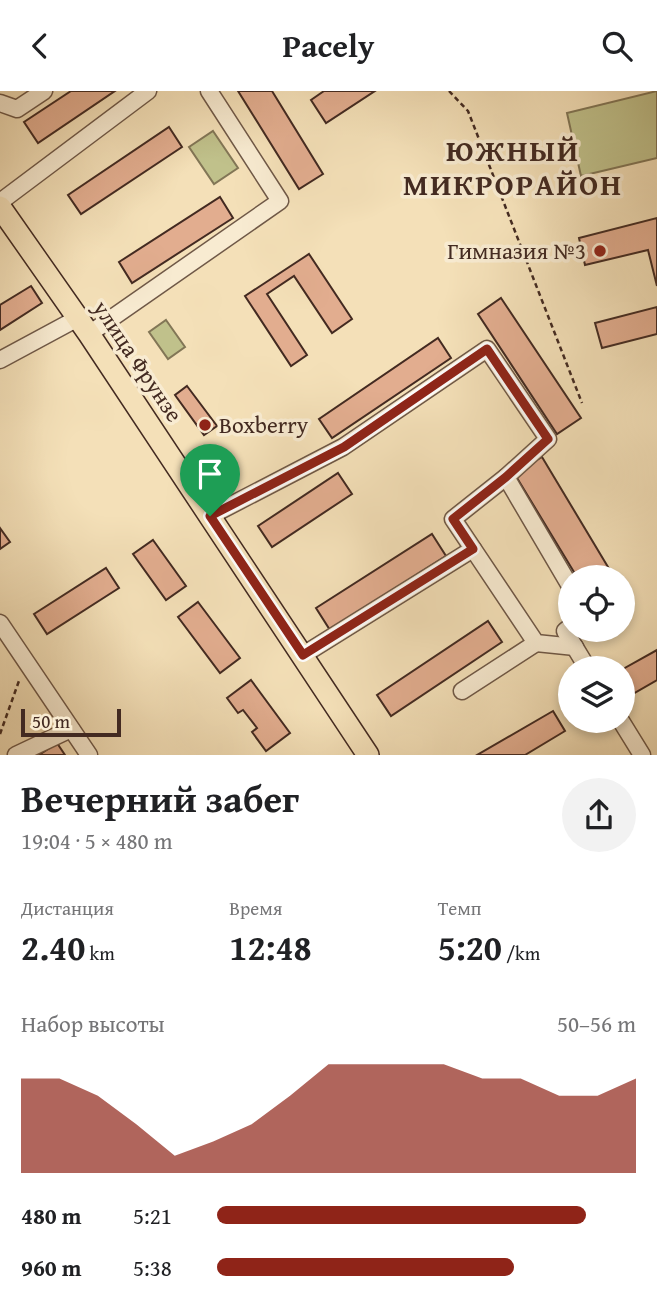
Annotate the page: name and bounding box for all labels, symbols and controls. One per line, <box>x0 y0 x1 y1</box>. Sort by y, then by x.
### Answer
text: Pacely <box>283 22 374 69</box>
icon: back <box>21 27 59 65</box>
icon: search <box>598 27 636 65</box>
district label: ЮЖНЫЙ МИКРОРАЙОН <box>403 128 623 206</box>
place label: Гимназия №3 <box>447 234 586 267</box>
marker: Гимназия №3 <box>592 243 608 259</box>
street label: улица Фрунзе <box>85 292 191 428</box>
place label: Boxberry <box>219 408 309 441</box>
marker: Boxberry <box>197 417 213 433</box>
pin <box>180 444 240 516</box>
icon: arrive <box>191 455 229 493</box>
map controls <box>558 565 635 733</box>
button: locate <box>558 565 635 642</box>
button: layers <box>558 656 635 733</box>
scale bar <box>21 706 121 738</box>
text: 50 m <box>32 707 70 735</box>
text: Вечерний забег <box>21 770 299 826</box>
button: share <box>562 778 636 852</box>
text: 19:04 · 5 × 480 m <box>21 824 173 857</box>
text: Дистанция <box>21 894 114 922</box>
text: Время <box>229 894 282 922</box>
text: Темп <box>438 894 482 922</box>
text: 2.40 <box>21 922 85 973</box>
text: 12:48 <box>229 922 312 973</box>
text: 5:20 <box>438 922 502 973</box>
text: km <box>85 939 115 967</box>
text: /km <box>502 939 540 967</box>
text: Набор высоты <box>21 1007 165 1040</box>
text: 50–56 m <box>557 1007 636 1040</box>
text: 480 m <box>21 1199 82 1232</box>
text: 5:21 <box>133 1199 172 1232</box>
text: 960 m <box>21 1251 82 1284</box>
text: 5:38 <box>133 1251 172 1284</box>

